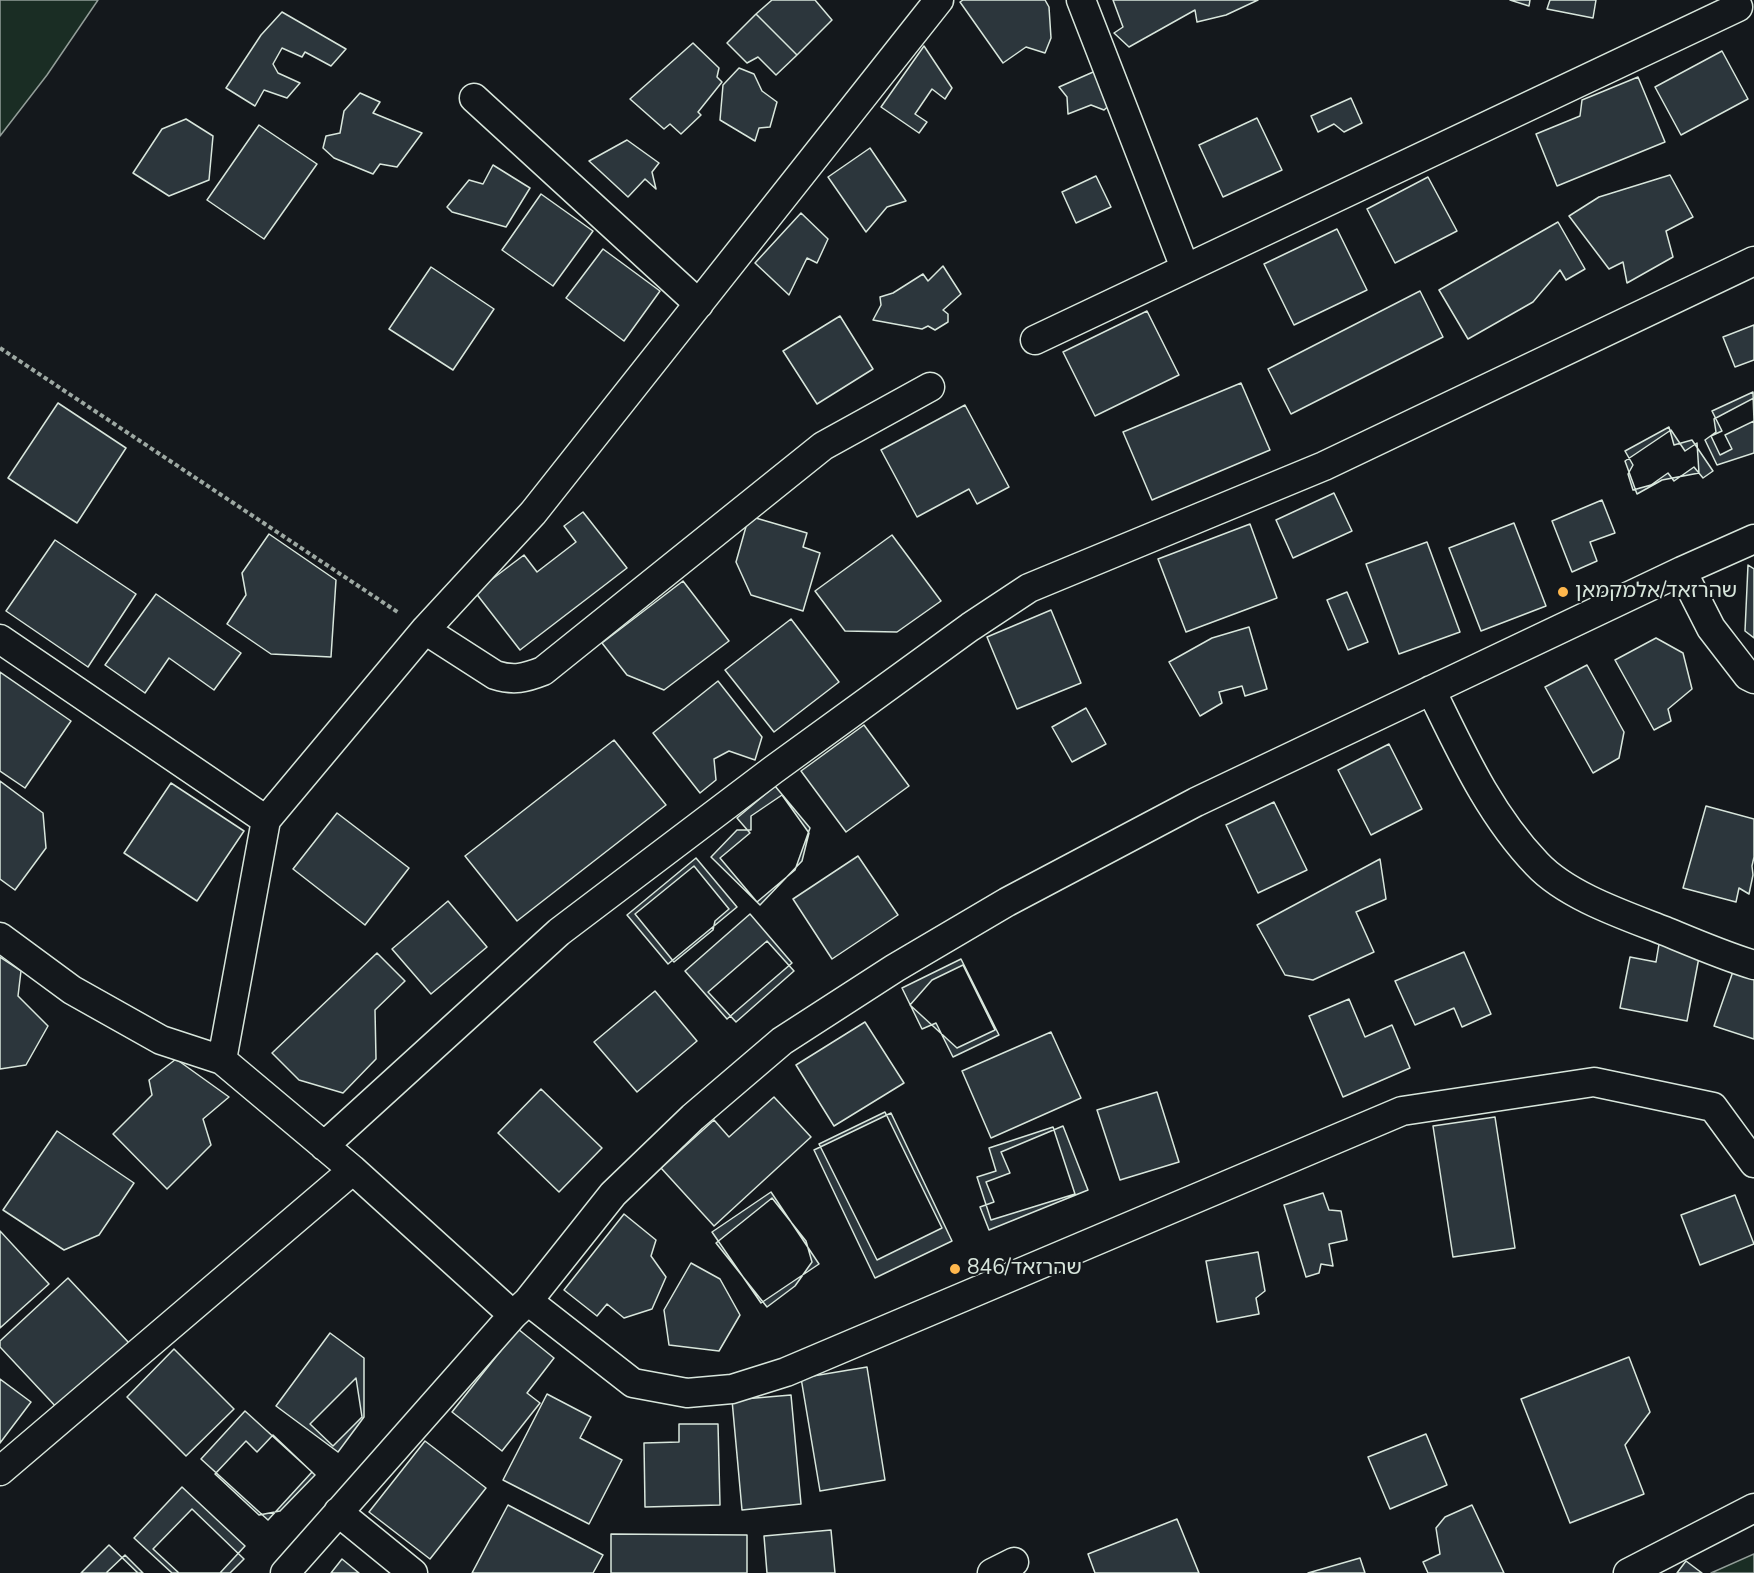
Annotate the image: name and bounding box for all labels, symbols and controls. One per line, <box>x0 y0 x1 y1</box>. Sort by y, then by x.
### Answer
place label: שהרזאד/אלמקמאן <box>1575 579 1737 605</box>
marker: שהרזאד/אלמקמאן <box>1556 585 1570 599</box>
place label: 846/שהרזאד <box>967 1256 1082 1282</box>
marker: 846/שהרזאד <box>948 1262 962 1276</box>

